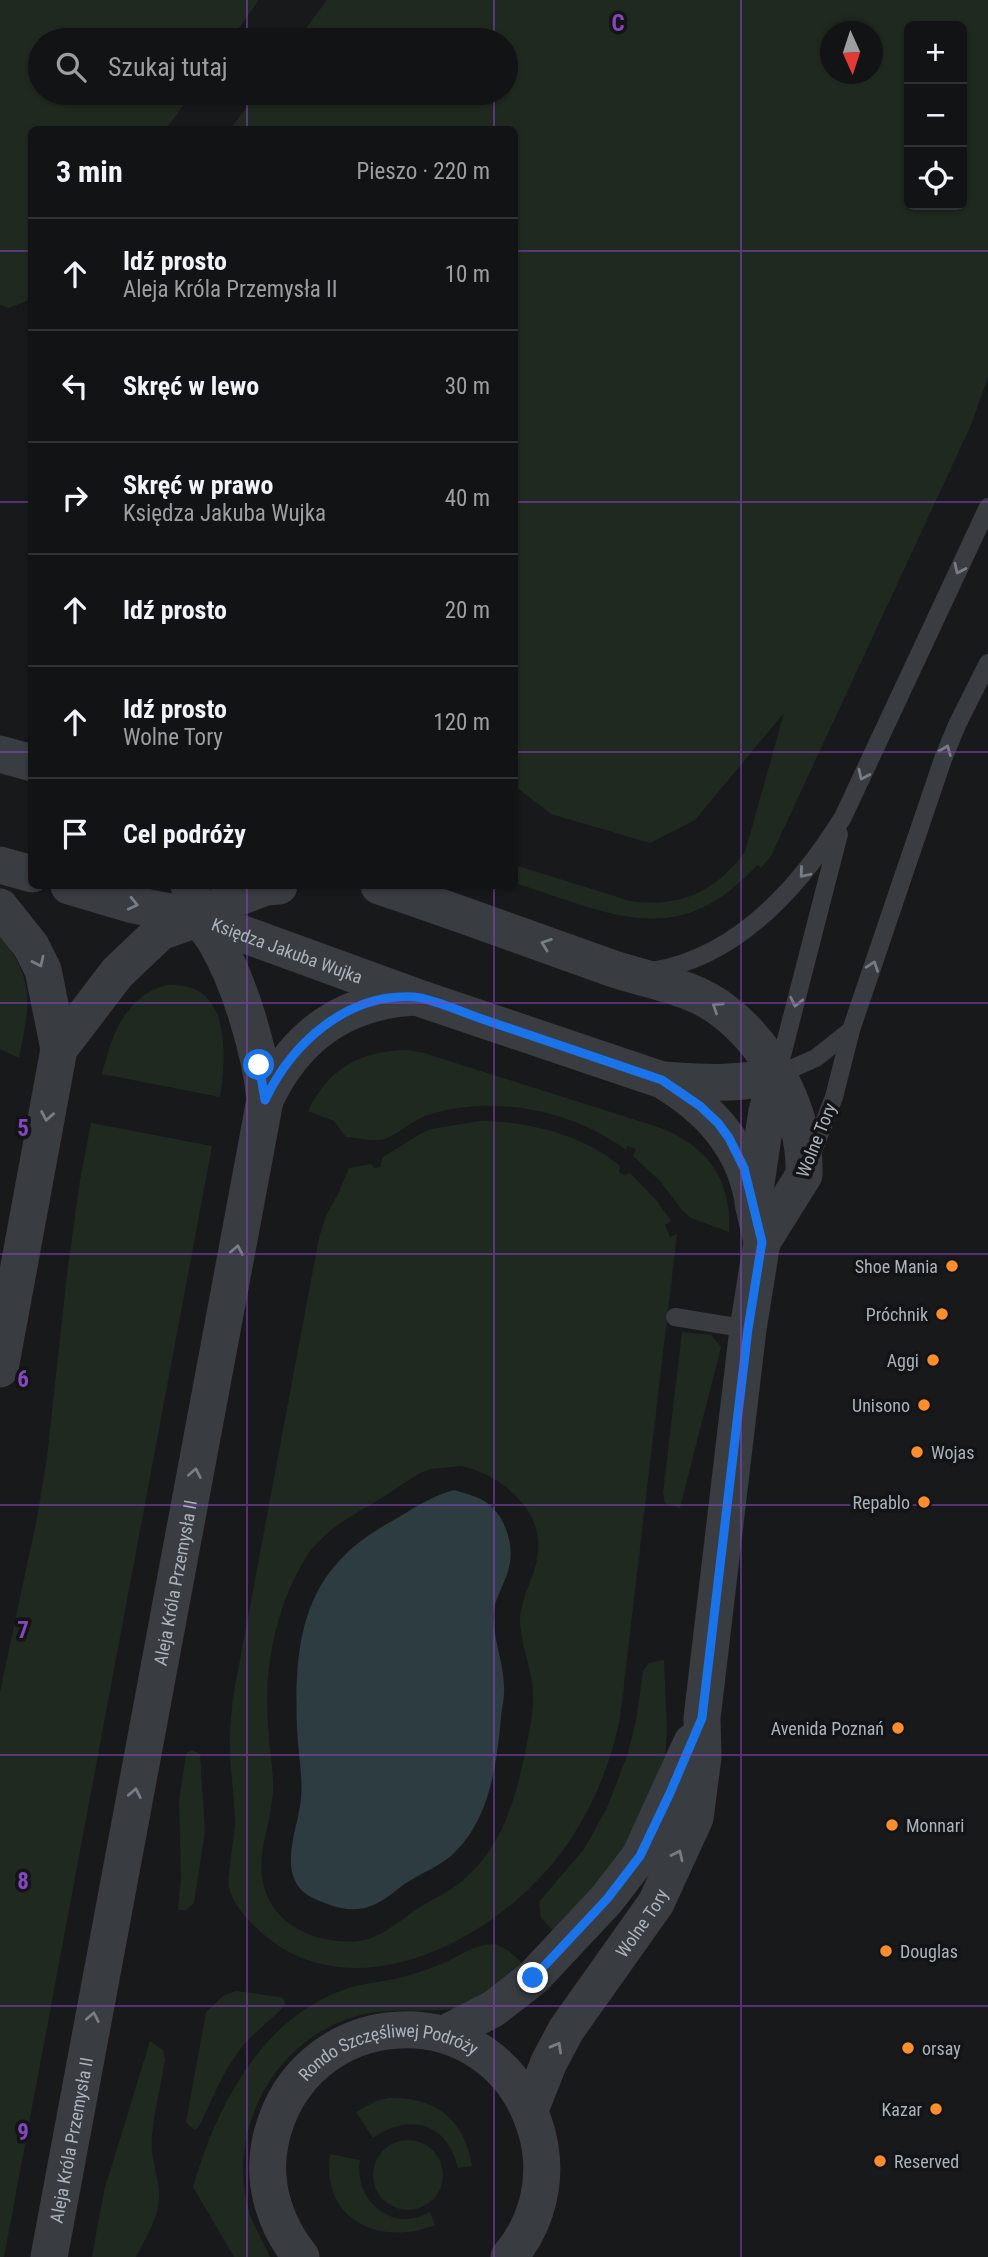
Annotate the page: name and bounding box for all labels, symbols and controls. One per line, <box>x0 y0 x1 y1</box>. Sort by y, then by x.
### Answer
text: C <box>611 10 625 37</box>
north arrow <box>820 21 883 84</box>
map controls <box>904 21 967 210</box>
button: + <box>904 21 967 84</box>
search box <box>28 28 518 105</box>
icon: search <box>52 48 90 86</box>
text: Szukaj tutaj <box>108 52 228 82</box>
button: − <box>904 84 967 147</box>
button: locate <box>904 147 967 210</box>
text: 3 min <box>56 154 123 189</box>
text: Pieszo · 220 m <box>356 158 490 185</box>
text: Idź prosto <box>123 246 227 276</box>
icon: ahead <box>56 255 94 293</box>
text: 10 m <box>445 261 490 288</box>
text: Aleja Króla Przemysła II <box>123 276 338 303</box>
icon: left <box>56 367 94 405</box>
text: Skręć w lewo <box>123 371 259 401</box>
text: 30 m <box>445 373 490 400</box>
text: Skręć w prawo <box>123 470 273 500</box>
icon: right <box>56 479 94 517</box>
text: 40 m <box>445 485 490 512</box>
text: Księdza Jakuba Wujka <box>123 500 326 527</box>
one-way arrow <box>953 561 967 574</box>
icon: ahead <box>56 591 94 629</box>
text: Idź prosto <box>123 595 227 625</box>
text: 20 m <box>445 597 490 624</box>
text: Idź prosto <box>123 694 227 724</box>
icon: ahead <box>56 703 94 741</box>
text: 120 m <box>433 709 490 736</box>
text: Wolne Tory <box>123 724 223 751</box>
one-way arrow <box>938 745 952 757</box>
one-way arrow <box>857 768 871 780</box>
icon: arrive <box>56 815 94 853</box>
text: Cel podróży <box>123 819 246 849</box>
one-way arrow <box>800 865 812 878</box>
one-way arrow <box>127 896 139 911</box>
street label: Księdza Jakuba Wujka <box>209 913 366 987</box>
one-way arrow <box>540 938 553 952</box>
one-way arrow <box>31 955 45 967</box>
one-way arrow <box>865 960 879 972</box>
one-way arrow <box>790 996 805 1008</box>
one-way arrow <box>712 1002 725 1015</box>
route start <box>243 1049 274 1080</box>
street label: Wolne Tory <box>792 1099 841 1180</box>
one-way arrow <box>40 1110 55 1122</box>
text: 5 <box>17 1115 29 1142</box>
one-way arrow <box>228 1244 243 1256</box>
place label: Shoe Mania <box>855 1256 938 1277</box>
marker: Shoe Mania <box>944 1258 960 1274</box>
place label: Próchnik <box>866 1304 928 1325</box>
marker: Próchnik <box>934 1306 950 1322</box>
place label: Aggi <box>887 1350 919 1371</box>
marker: Aggi <box>925 1352 941 1368</box>
text: 6 <box>17 1366 29 1393</box>
place label: Unisono <box>852 1395 910 1416</box>
marker: Unisono <box>916 1397 932 1413</box>
place label: Wojas <box>931 1442 974 1463</box>
marker: Wojas <box>909 1444 925 1460</box>
one-way arrow <box>186 1467 201 1479</box>
place label: Repablo <box>852 1492 910 1513</box>
marker: Repablo <box>916 1494 932 1510</box>
street label: Aleja Króla Przemysła II <box>149 1498 201 1667</box>
text: 7 <box>17 1617 29 1644</box>
place label: Avenida Poznań <box>771 1718 884 1739</box>
marker: Avenida Poznań <box>890 1720 906 1736</box>
one-way arrow <box>127 1787 142 1799</box>
place label: Monnari <box>906 1815 964 1836</box>
marker: Monnari <box>884 1817 900 1833</box>
one-way arrow <box>670 1850 684 1862</box>
text: 8 <box>17 1868 29 1895</box>
street label: Wolne Tory <box>611 1885 672 1961</box>
place label: Douglas <box>900 1941 958 1962</box>
marker: Douglas <box>878 1943 894 1959</box>
route end <box>517 1962 548 1993</box>
one-way arrow <box>85 2011 100 2023</box>
street label: Rondo Szczęśliwej Podróży <box>293 2019 483 2085</box>
place label: orsay <box>922 2038 961 2059</box>
marker: orsay <box>900 2040 916 2056</box>
one-way arrow <box>549 2041 562 2054</box>
street label: Aleja Króla Przemysła II <box>45 2055 97 2225</box>
place label: Kazar <box>882 2099 923 2120</box>
marker: Kazar <box>928 2101 944 2117</box>
text: 9 <box>17 2119 29 2146</box>
place label: Reserved <box>894 2151 959 2172</box>
marker: Reserved <box>872 2153 888 2169</box>

